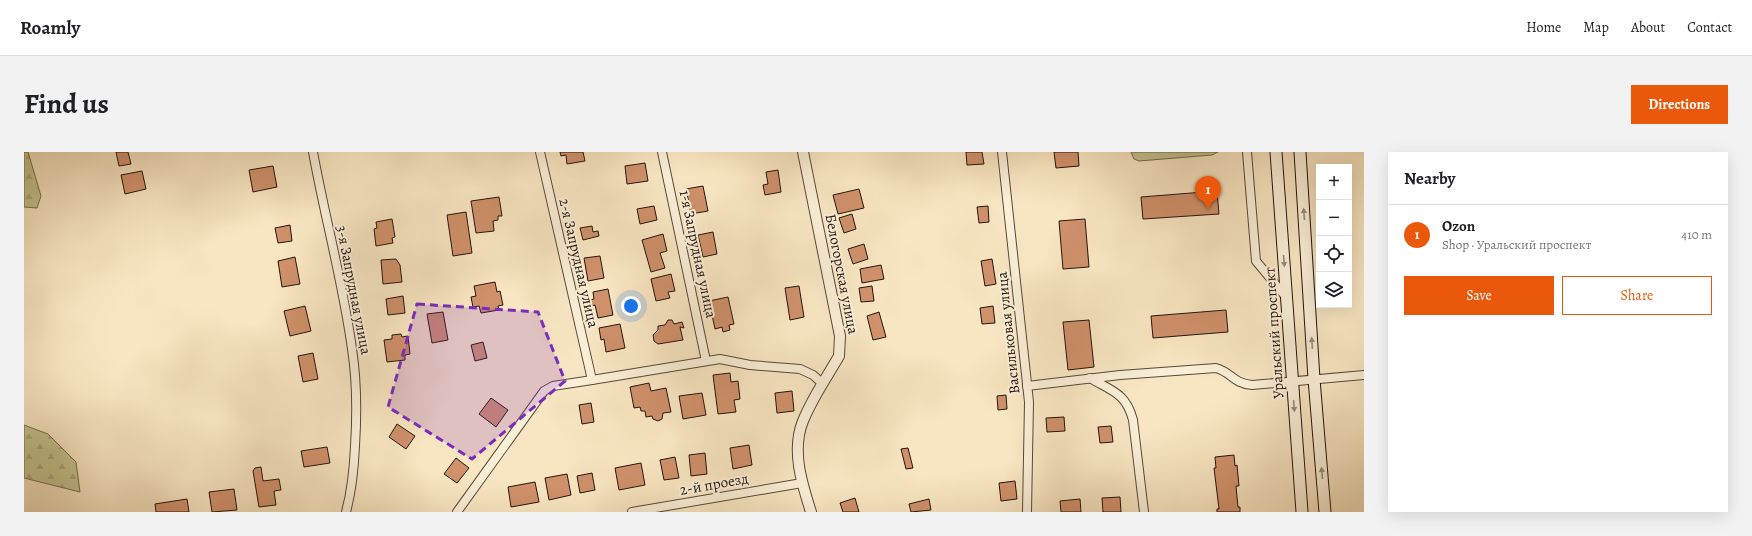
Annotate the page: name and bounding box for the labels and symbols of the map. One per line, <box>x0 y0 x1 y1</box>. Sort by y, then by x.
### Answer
pin: 1 <box>1195 176 1221 209</box>
street label: 1-я Запрудная улица <box>675 188 721 320</box>
street label: 2-я Запрудная улица <box>554 196 604 330</box>
one-way arrow <box>1300 208 1307 220</box>
street label: Белогорская улица <box>821 212 863 336</box>
street label: 3-я Запрудная улица <box>332 224 376 356</box>
one-way arrow <box>1280 255 1287 267</box>
street label: Уральский проспект <box>1259 266 1289 400</box>
street label: Васильковая улица <box>992 271 1024 395</box>
your location <box>621 296 641 316</box>
one-way arrow <box>1309 337 1316 350</box>
one-way arrow <box>1290 400 1297 412</box>
one-way arrow <box>1319 467 1325 479</box>
street label: 2-й проезд <box>678 468 750 500</box>

